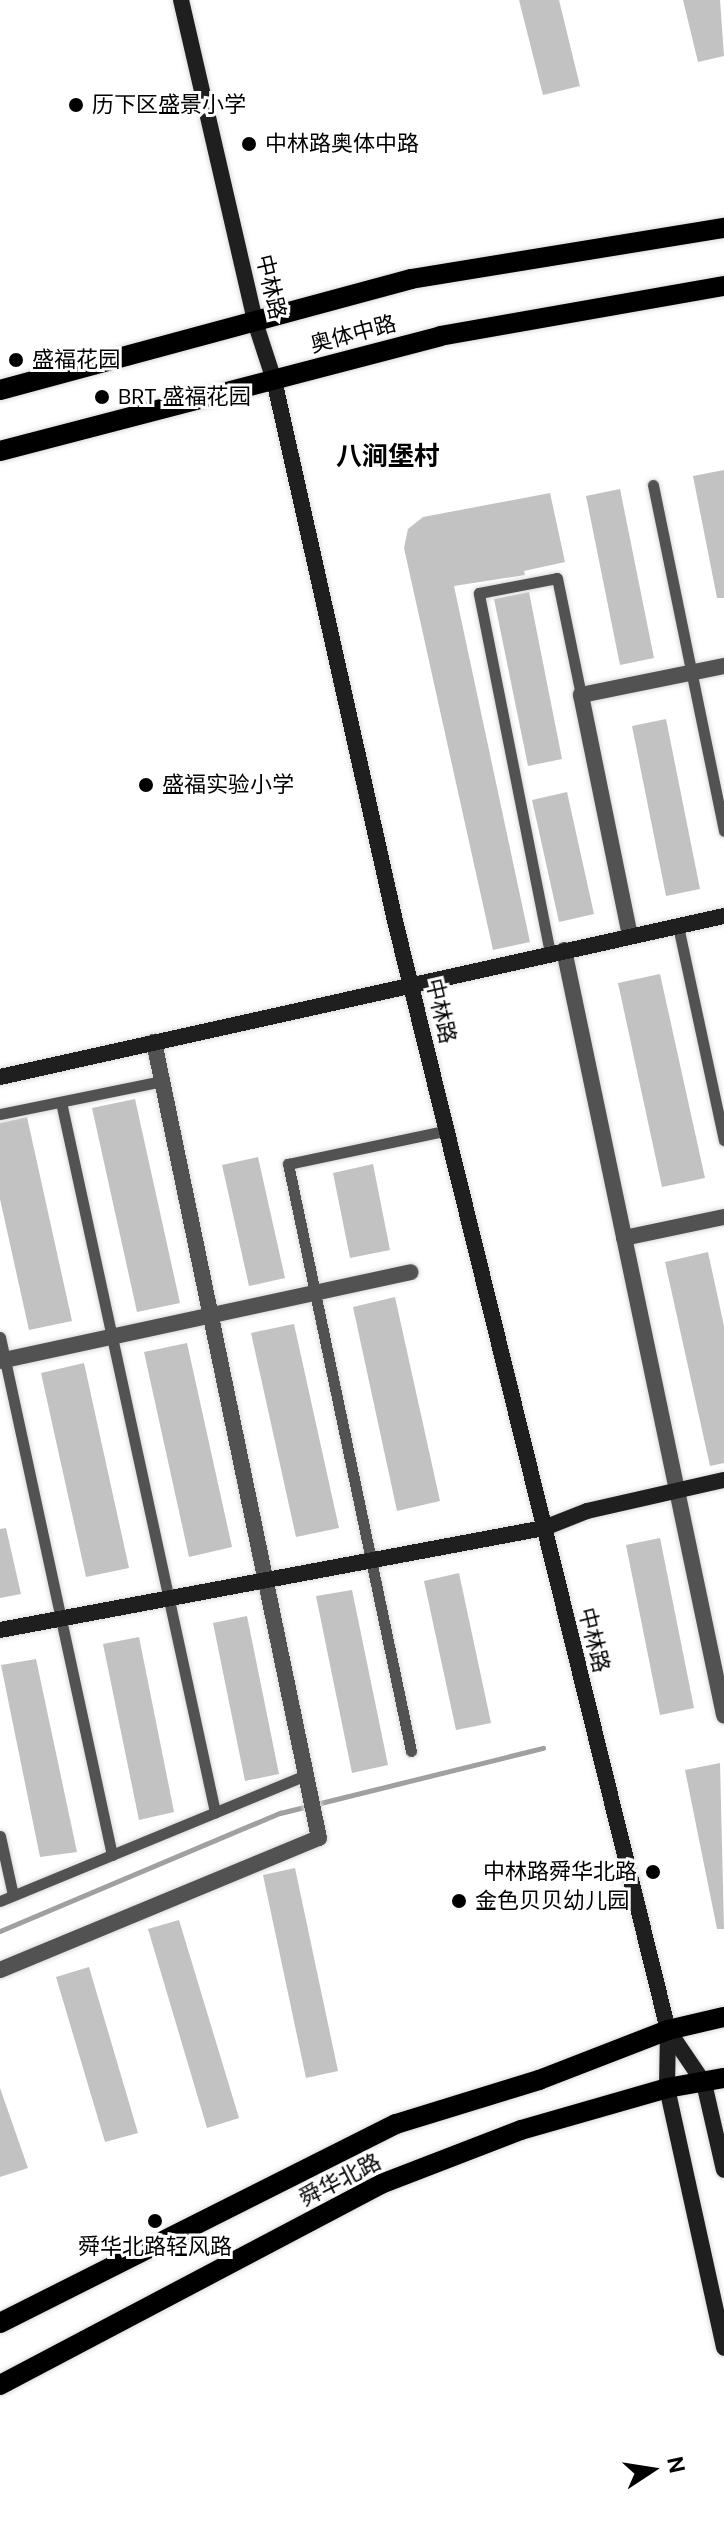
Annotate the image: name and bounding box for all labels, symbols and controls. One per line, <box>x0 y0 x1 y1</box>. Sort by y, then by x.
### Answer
place label: 历下区盛景小学 <box>92 92 246 118</box>
marker: 历下区盛景小学 <box>67 96 85 114</box>
place label: 中林路奥体中路 <box>265 131 419 157</box>
marker: 中林路奥体中路 <box>240 135 258 153</box>
street label: 中林路 <box>251 252 291 322</box>
street label: 奥体中路 <box>307 310 399 358</box>
place label: 盛福花园 <box>32 347 120 373</box>
marker: 盛福花园 <box>7 351 25 369</box>
place label: BRT 盛福花园 <box>118 384 251 410</box>
marker: BRT 盛福花园 <box>93 388 111 406</box>
district label: 八涧堡村 <box>336 441 440 473</box>
place label: 盛福实验小学 <box>162 772 294 798</box>
marker: 盛福实验小学 <box>137 776 155 794</box>
street label: 中林路 <box>421 976 461 1046</box>
street label: 中林路 <box>573 1605 615 1675</box>
place label: 中林路舜华北路 <box>483 1859 637 1885</box>
marker: 中林路舜华北路 <box>644 1863 662 1881</box>
place label: 金色贝贝幼儿园 <box>475 1888 629 1914</box>
marker: 金色贝贝幼儿园 <box>450 1892 468 1910</box>
street label: 舜华北路 <box>295 2148 385 2212</box>
marker: 舜华北路轻风路 <box>146 2212 164 2230</box>
place label: 舜华北路轻风路 <box>78 2234 232 2260</box>
north arrow <box>612 2430 692 2510</box>
text: N <box>660 2454 692 2476</box>

